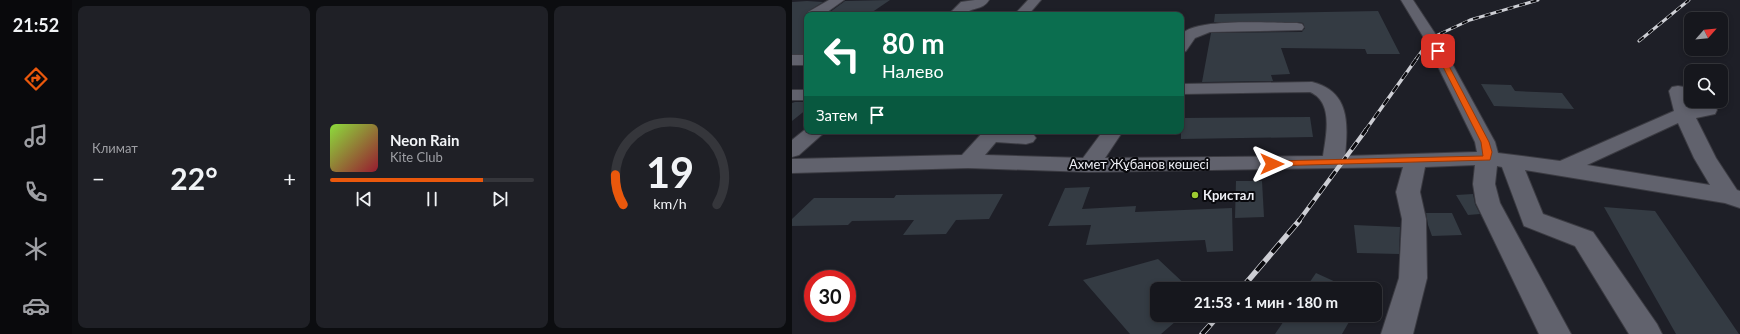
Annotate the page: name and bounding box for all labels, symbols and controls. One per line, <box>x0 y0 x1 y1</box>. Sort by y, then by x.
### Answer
north arrow <box>1684 12 1728 56</box>
map controls <box>1684 12 1728 108</box>
text: 21:52 <box>13 14 59 36</box>
text: 80 m <box>882 26 945 60</box>
icon: left <box>816 28 868 80</box>
pin <box>1421 34 1455 68</box>
icon: arrive <box>1427 40 1449 62</box>
text: Налево <box>882 60 944 82</box>
button: search <box>1684 64 1728 108</box>
icon: directions <box>22 65 50 93</box>
icon: arrive <box>866 104 888 126</box>
text: Затем <box>816 106 858 124</box>
icon: music <box>22 122 50 150</box>
text: Neon Rain <box>390 131 459 149</box>
text: Климат <box>92 140 138 156</box>
position arrow <box>1251 143 1293 185</box>
text: 19 <box>646 147 694 197</box>
text: Kite Club <box>390 149 443 165</box>
street label: Ахмет Жұбанов көшесі <box>1069 156 1209 172</box>
text: 22° <box>170 160 218 196</box>
text: − <box>92 165 105 192</box>
text: + <box>283 165 296 192</box>
icon: phone <box>22 178 50 206</box>
place label: Кристал <box>1203 187 1254 203</box>
icon: previous <box>353 188 375 210</box>
icon: pause <box>421 188 443 210</box>
icon: next <box>489 188 511 210</box>
marker: Кристал <box>1190 190 1200 200</box>
text: km/h <box>653 195 687 212</box>
icon: climate <box>22 235 50 263</box>
speed limit sign: 30 <box>804 270 856 322</box>
icon: car <box>22 292 50 320</box>
text: 21:53 · 1 мин · 180 m <box>1194 293 1338 311</box>

